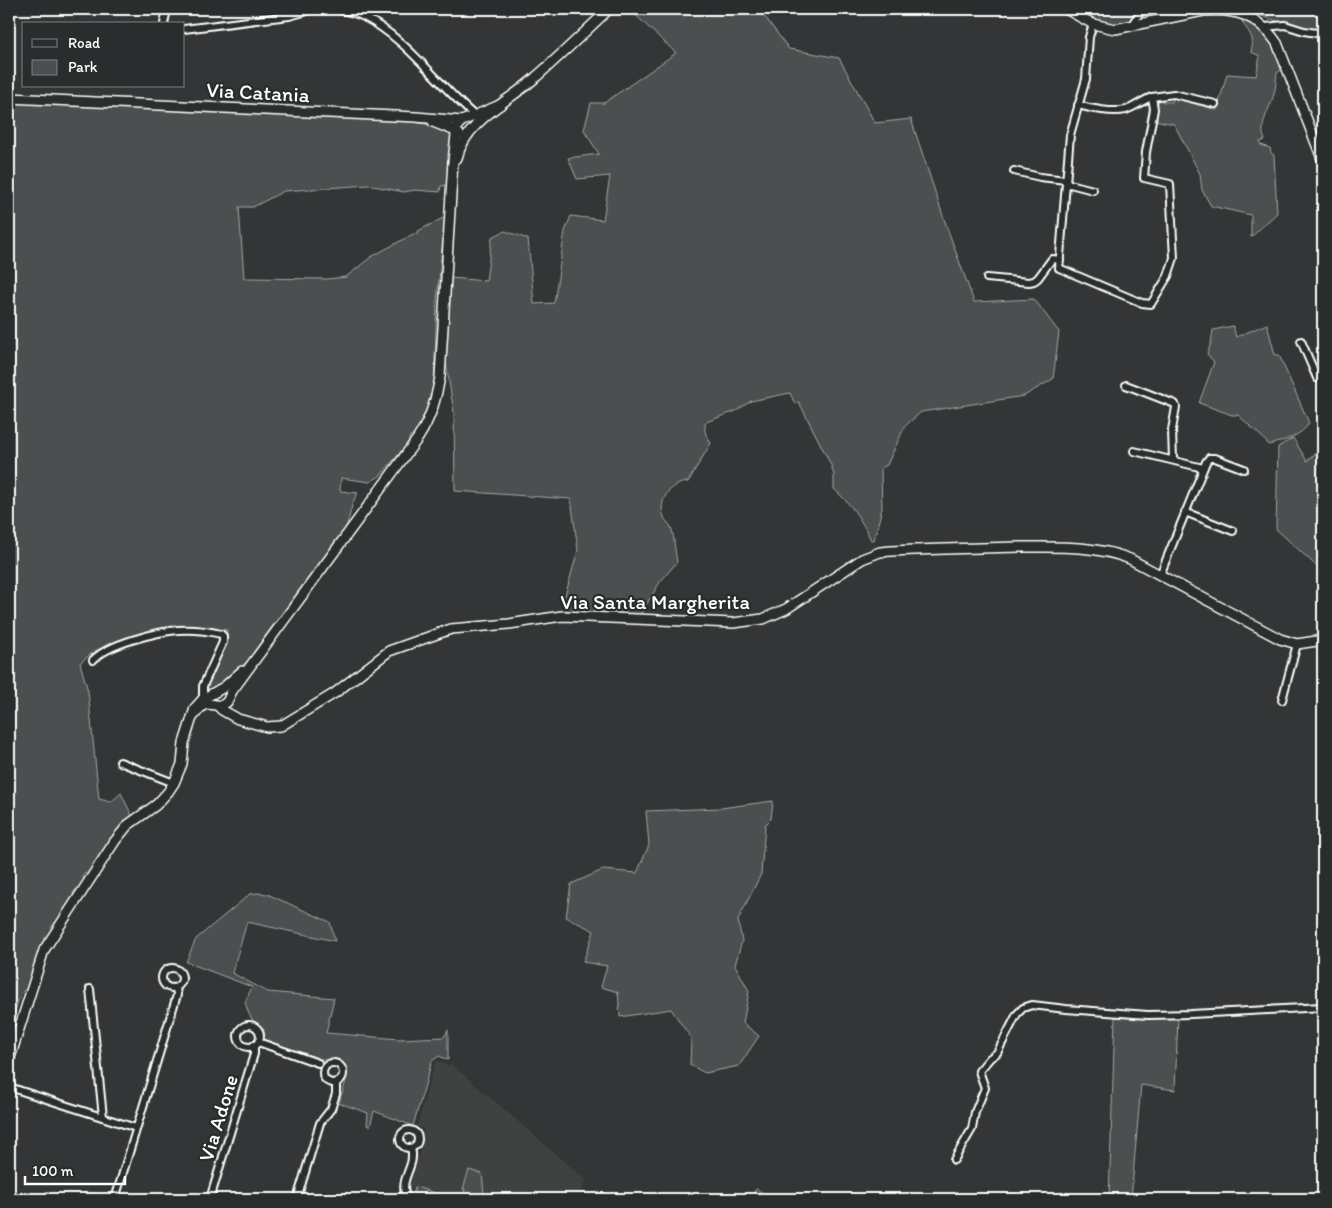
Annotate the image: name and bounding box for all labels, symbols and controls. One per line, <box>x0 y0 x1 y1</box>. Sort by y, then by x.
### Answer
legend <box>22 22 185 88</box>
text: Road <box>68 34 101 52</box>
text: Park <box>68 58 98 76</box>
street label: Via Catania <box>206 77 310 107</box>
street label: Via Santa Margherita <box>560 589 750 614</box>
street label: Via Adone <box>193 1071 243 1165</box>
scale bar <box>25 1153 125 1185</box>
text: 100 m <box>32 1162 74 1180</box>

